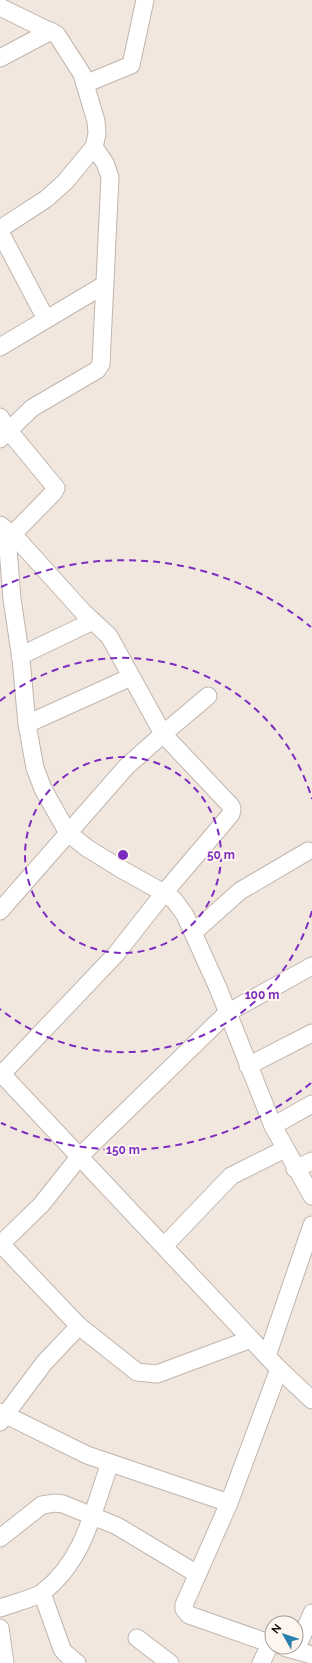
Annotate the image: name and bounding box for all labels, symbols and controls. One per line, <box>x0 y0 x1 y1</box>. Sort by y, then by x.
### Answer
centre of rings <box>116 848 130 862</box>
text: 50 m <box>207 848 235 862</box>
text: 100 m <box>245 988 279 1002</box>
text: 150 m <box>106 1143 140 1157</box>
north arrow <box>264 1615 304 1655</box>
text: N <box>269 1622 284 1636</box>

